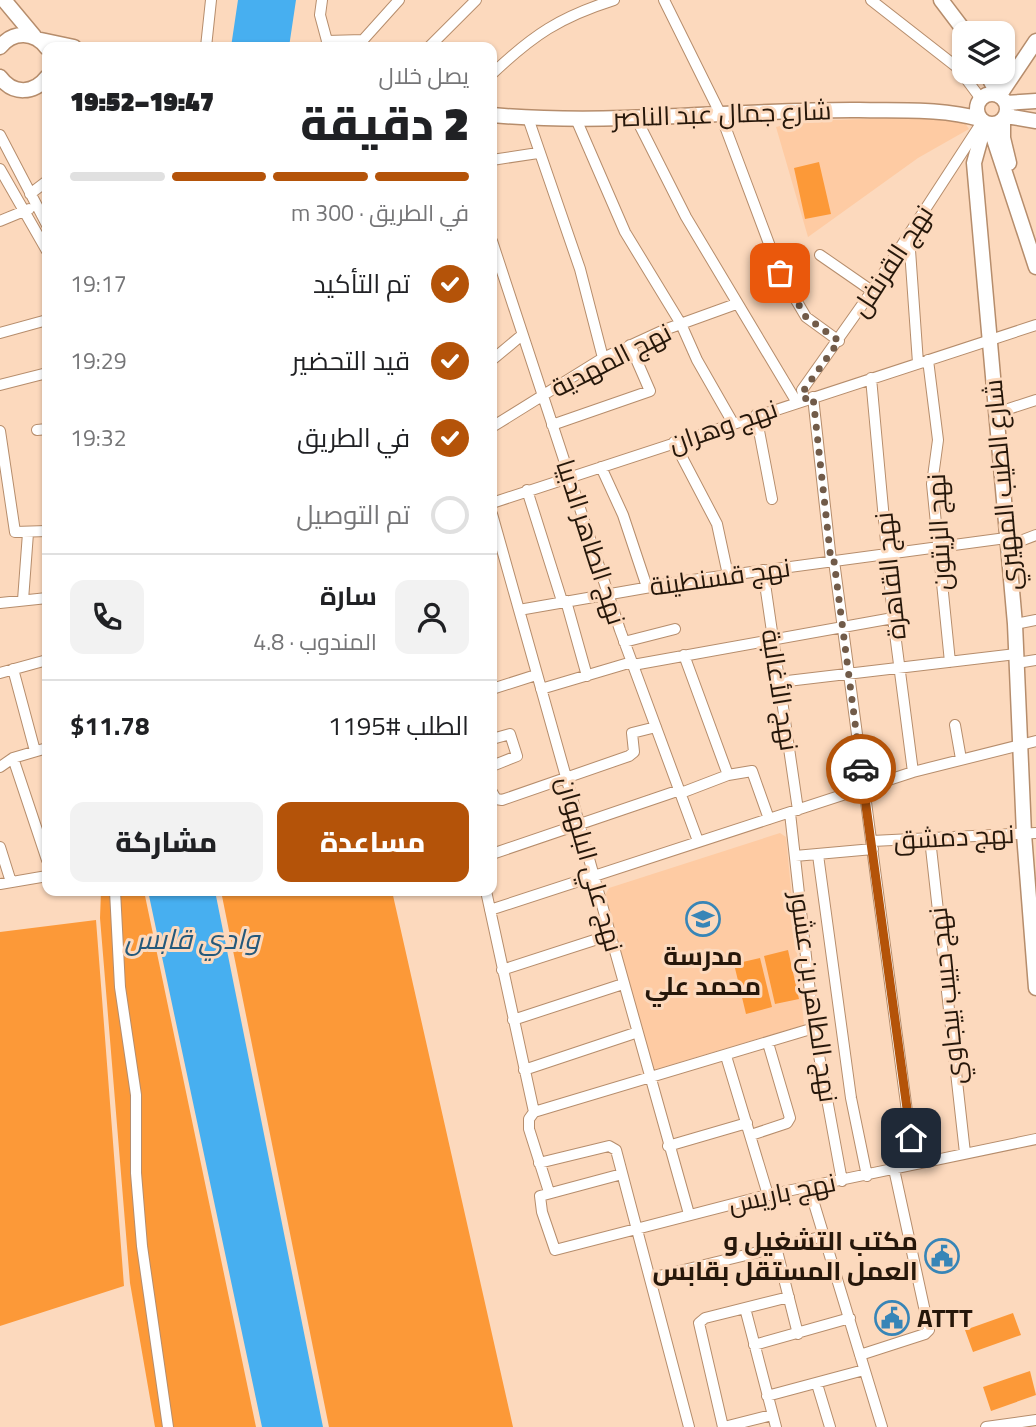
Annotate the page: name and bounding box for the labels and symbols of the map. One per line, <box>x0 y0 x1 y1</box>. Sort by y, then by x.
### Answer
street label: شارع جمال عبد الناصر <box>610 90 832 137</box>
street label: نهج القرنفل <box>841 197 942 324</box>
pin <box>750 243 810 303</box>
street label: نهج المهدية <box>544 312 678 407</box>
street label: شارع الطيب المهيري <box>973 378 1031 592</box>
street label: نهج وهران <box>663 389 783 462</box>
street label: نهج الطاهر الدبيا <box>546 454 637 630</box>
street label: نهج الزيتون <box>916 473 961 592</box>
street label: نهج القاهرة <box>863 510 916 642</box>
street label: نهج قسنطينة <box>647 547 793 606</box>
street label: نهج الأغالبة <box>752 626 809 754</box>
courier <box>826 734 896 804</box>
street label: نهج علي البلهوان <box>545 772 634 957</box>
street label: نهج دمشق <box>893 814 1015 859</box>
street label: نهج الطاهر بن عشور <box>780 887 849 1105</box>
school or university icon: مدرسة محمد علي <box>684 900 722 938</box>
street label: نهج حبيب بيجاوي <box>918 905 976 1087</box>
water label: وادي قابس <box>124 917 261 962</box>
place label: مدرسة محمد علي <box>645 936 761 1007</box>
pin <box>881 1108 941 1168</box>
street label: نهج باريس <box>725 1162 839 1223</box>
place label: مكتب التشغيل و العمل المستقل بقابس <box>653 1221 918 1290</box>
public building icon: مكتب التشغيل و العمل المستقل بقابس <box>923 1237 961 1275</box>
place label: ATTT <box>917 1298 973 1337</box>
public building icon: ATTT <box>873 1299 911 1337</box>

